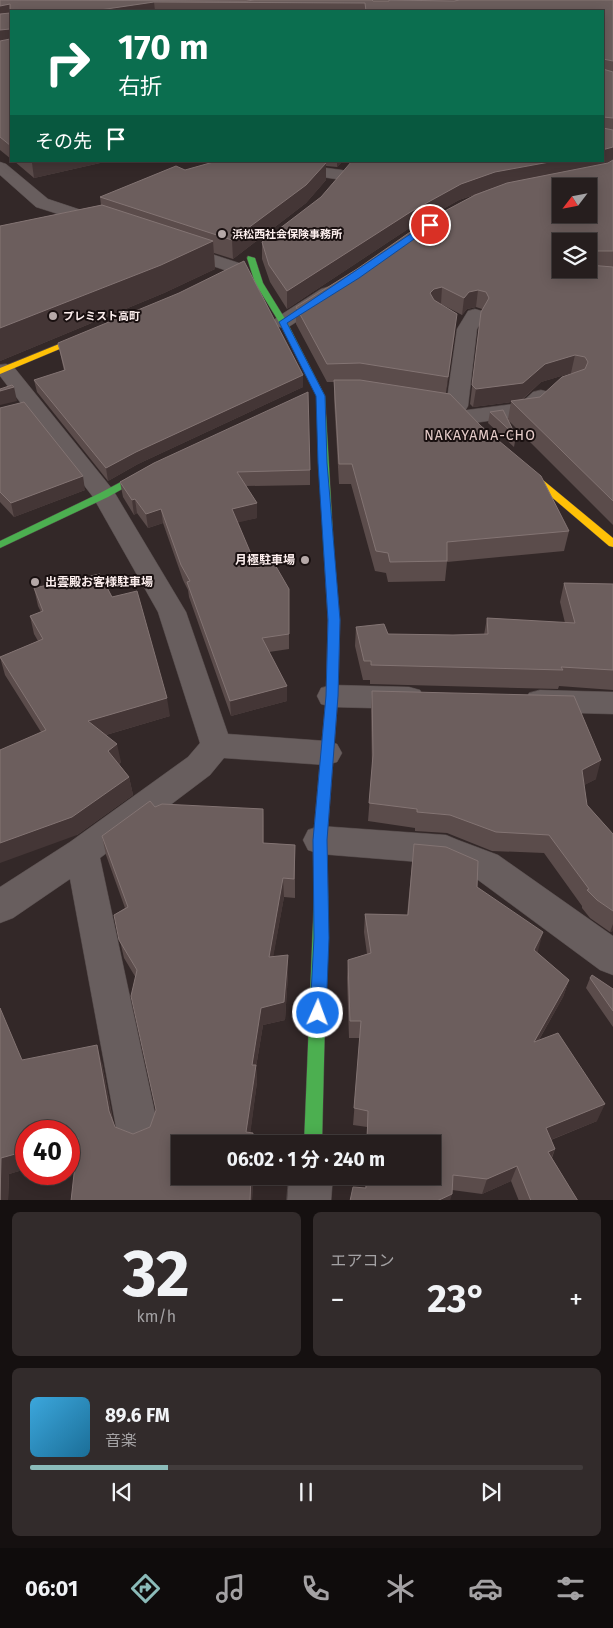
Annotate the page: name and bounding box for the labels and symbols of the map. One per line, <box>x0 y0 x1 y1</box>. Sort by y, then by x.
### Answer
north arrow <box>552 178 598 222</box>
pin <box>409 204 451 246</box>
marker: 浜松西社会保険事務所 <box>216 228 228 240</box>
place label: 浜松西社会保険事務所 <box>232 228 342 241</box>
marker: プレミスト高町 <box>47 310 59 322</box>
place label: プレミスト高町 <box>63 310 140 323</box>
district label: NAKAYAMA-CHO <box>424 427 536 444</box>
place label: 月極駐車場 <box>235 553 295 567</box>
marker: 月極駐車場 <box>299 554 311 566</box>
place label: 出雲殿お客様駐車場 <box>45 575 153 589</box>
marker: 出雲殿お客様駐車場 <box>29 576 41 588</box>
position arrow <box>291 986 343 1038</box>
speed limit sign: 40 <box>15 1120 80 1185</box>

